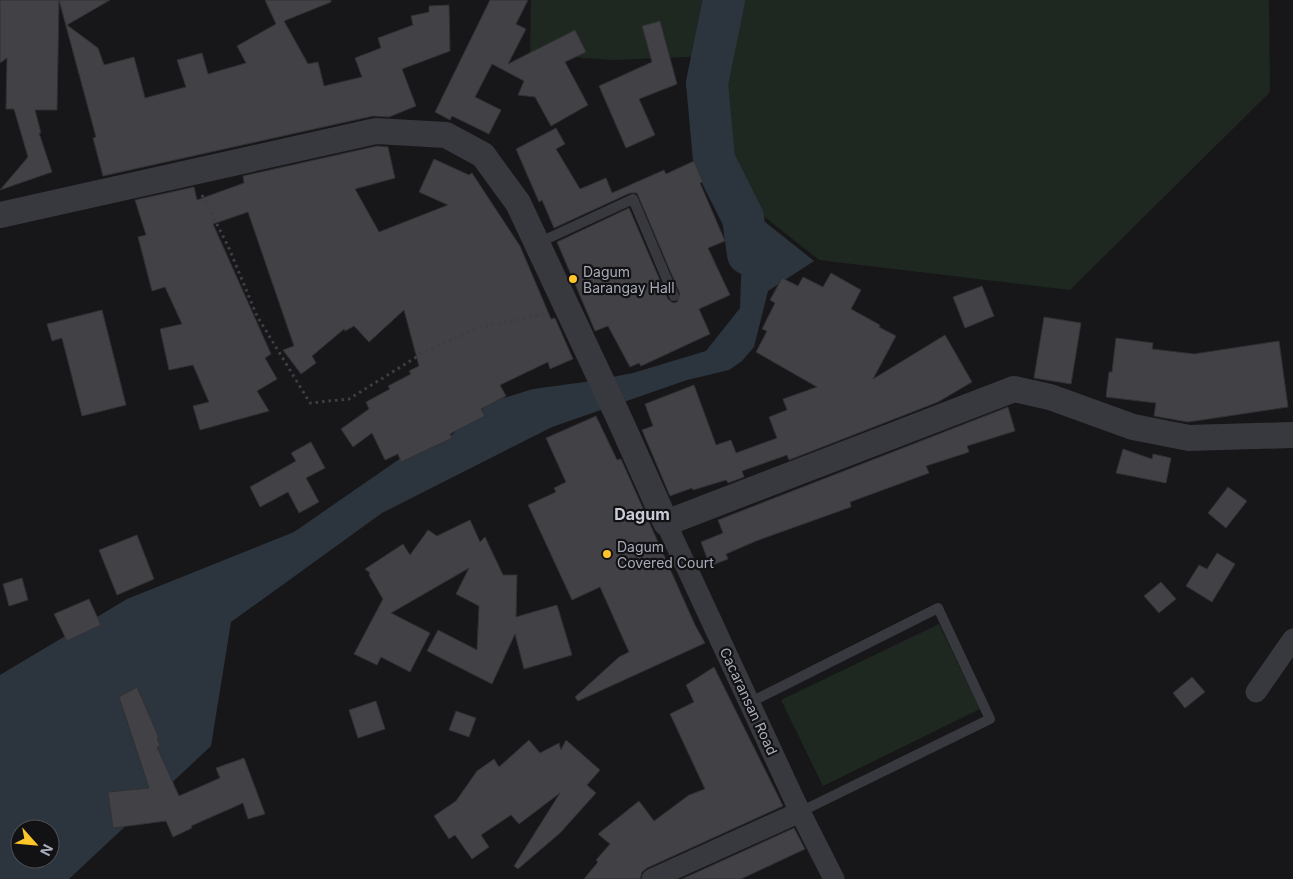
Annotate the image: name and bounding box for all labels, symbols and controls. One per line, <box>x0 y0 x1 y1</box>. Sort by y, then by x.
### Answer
place label: Dagum Barangay Hall <box>583 263 675 296</box>
marker: Dagum Barangay Hall <box>567 273 579 285</box>
district label: Dagum <box>614 504 670 524</box>
place label: Dagum Covered Court <box>617 538 714 571</box>
marker: Dagum Covered Court <box>601 548 613 560</box>
street label: Cacaransan Road <box>717 645 781 757</box>
north arrow <box>10 819 60 869</box>
text: N <box>37 842 57 859</box>

